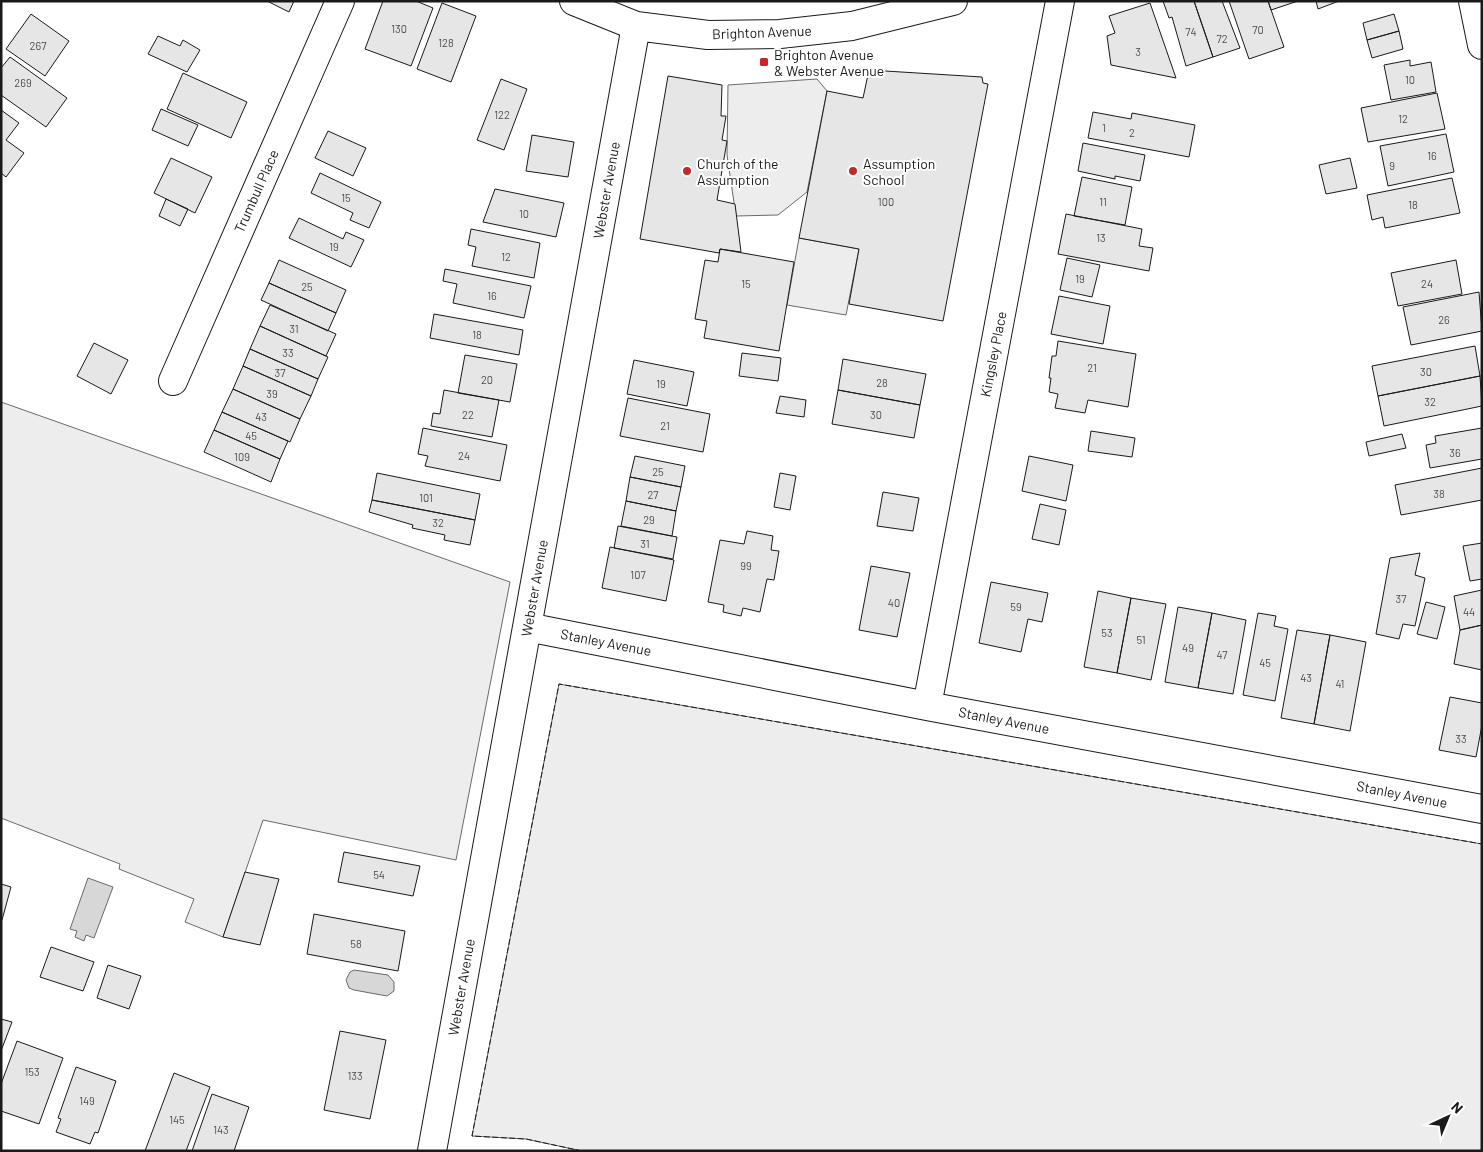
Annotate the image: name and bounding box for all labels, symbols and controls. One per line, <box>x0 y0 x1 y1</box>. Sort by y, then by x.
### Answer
house number: 130 <box>391 22 407 35</box>
street label: Brighton Avenue <box>712 22 812 42</box>
house number: 70 <box>1252 23 1264 36</box>
house number: 74 <box>1185 25 1197 38</box>
house number: 72 <box>1216 32 1228 45</box>
house number: 128 <box>438 36 454 49</box>
house number: 267 <box>30 39 46 52</box>
house number: 3 <box>1135 45 1141 58</box>
place label: Brighton Avenue & Webster Avenue <box>774 46 884 79</box>
marker: Brighton Avenue & Webster Avenue <box>758 56 770 68</box>
house number: 10 <box>1405 73 1415 86</box>
house number: 269 <box>14 76 32 89</box>
house number: 122 <box>494 108 510 121</box>
house number: 12 <box>1398 112 1408 125</box>
house number: 1 <box>1102 121 1106 134</box>
house number: 2 <box>1129 126 1135 139</box>
street label: Webster Avenue <box>589 140 623 240</box>
street label: Trumbull Place <box>230 147 282 235</box>
house number: 16 <box>1427 149 1437 162</box>
place label: Church of the Assumption <box>697 155 779 188</box>
place label: Assumption School <box>863 155 935 188</box>
house number: 9 <box>1389 159 1395 172</box>
marker: Church of the Assumption <box>681 165 693 177</box>
marker: Assumption School <box>847 165 859 177</box>
house number: 15 <box>341 191 351 204</box>
house number: 100 <box>878 195 894 208</box>
house number: 11 <box>1099 195 1107 208</box>
house number: 18 <box>1408 198 1418 211</box>
house number: 10 <box>519 207 529 220</box>
house number: 13 <box>1096 231 1106 244</box>
house number: 19 <box>329 240 339 253</box>
house number: 12 <box>501 250 511 263</box>
house number: 19 <box>1075 272 1085 285</box>
house number: 15 <box>741 277 751 290</box>
house number: 24 <box>1421 277 1433 290</box>
house number: 25 <box>301 280 313 293</box>
house number: 16 <box>487 289 497 302</box>
street label: Kingsley Place <box>976 310 1010 398</box>
house number: 26 <box>1438 313 1450 326</box>
house number: 31 <box>289 322 299 335</box>
house number: 18 <box>472 328 482 341</box>
house number: 33 <box>282 346 294 359</box>
house number: 21 <box>1087 361 1097 374</box>
house number: 30 <box>1420 365 1432 378</box>
house number: 37 <box>275 366 285 379</box>
house number: 20 <box>481 373 493 386</box>
house number: 28 <box>876 376 888 389</box>
house number: 19 <box>656 377 666 390</box>
house number: 39 <box>266 387 278 400</box>
house number: 32 <box>1424 395 1436 408</box>
house number: 22 <box>462 408 474 421</box>
house number: 30 <box>870 408 882 421</box>
house number: 43 <box>255 410 267 423</box>
house number: 21 <box>660 419 670 432</box>
house number: 45 <box>245 429 257 442</box>
house number: 36 <box>1449 446 1461 459</box>
house number: 24 <box>458 449 470 462</box>
house number: 109 <box>234 450 250 463</box>
house number: 25 <box>652 465 664 478</box>
house number: 38 <box>1433 487 1445 500</box>
house number: 27 <box>647 488 659 501</box>
house number: 101 <box>419 491 433 504</box>
house number: 29 <box>643 513 655 526</box>
house number: 32 <box>432 516 444 529</box>
house number: 31 <box>640 537 650 550</box>
street label: Webster Avenue <box>517 538 551 638</box>
house number: 99 <box>740 559 752 572</box>
house number: 107 <box>630 568 646 581</box>
house number: 37 <box>1396 592 1406 605</box>
house number: 40 <box>888 596 900 609</box>
house number: 59 <box>1010 600 1022 613</box>
house number: 44 <box>1463 605 1475 618</box>
street label: Stanley Avenue <box>559 625 653 659</box>
house number: 53 <box>1101 626 1113 639</box>
house number: 51 <box>1136 633 1146 646</box>
house number: 49 <box>1182 641 1194 654</box>
house number: 47 <box>1217 648 1227 661</box>
house number: 45 <box>1259 656 1271 669</box>
house number: 43 <box>1300 671 1312 684</box>
house number: 41 <box>1336 677 1344 690</box>
street label: Stanley Avenue <box>957 703 1051 737</box>
house number: 33 <box>1455 732 1467 745</box>
street label: Stanley Avenue <box>1355 777 1449 811</box>
house number: 54 <box>373 868 385 881</box>
house number: 58 <box>350 937 362 950</box>
street label: Webster Avenue <box>444 937 478 1037</box>
house number: 153 <box>24 1065 40 1078</box>
house number: 133 <box>347 1069 363 1082</box>
north arrow <box>1423 1092 1473 1142</box>
house number: 149 <box>79 1094 95 1107</box>
text: N <box>1448 1098 1467 1117</box>
house number: 145 <box>169 1113 185 1126</box>
house number: 143 <box>213 1123 229 1136</box>

